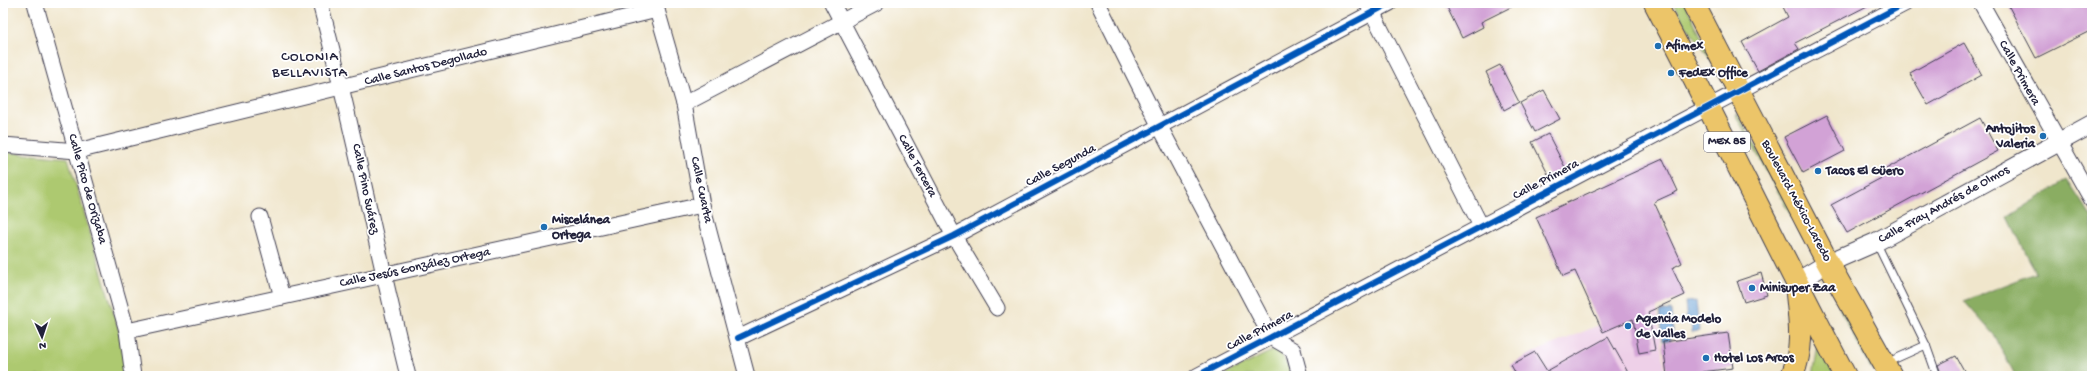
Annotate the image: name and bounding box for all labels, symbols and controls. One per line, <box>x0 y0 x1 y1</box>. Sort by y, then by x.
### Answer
place label: Afimex <box>1665 38 1703 54</box>
street label: Calle Primera <box>1995 38 2043 109</box>
marker: Afimex <box>1653 41 1663 51</box>
street label: Calle Santos Degollado <box>363 44 489 89</box>
district label: COLONIA BELLAVISTA <box>271 49 348 82</box>
place label: FedEx Office <box>1678 65 1749 81</box>
marker: FedEx Office <box>1666 68 1676 78</box>
place label: Antojitos Valeria <box>1985 122 2036 152</box>
marker: Antojitos Valeria <box>2038 131 2048 141</box>
street label: Calle Pico de Orizaba <box>64 132 110 246</box>
street label: Calle Tercera <box>894 132 940 201</box>
road number: MEX 85 <box>1704 132 1750 152</box>
street label: Boulevard México-Laredo <box>1757 137 1835 265</box>
street label: Calle Segunda <box>1023 141 1099 191</box>
street label: Calle Pino Suárez <box>348 142 382 237</box>
street label: Calle Cuarta <box>687 156 715 225</box>
street label: Calle Primera <box>1511 156 1582 204</box>
street label: Calle Fray Andrés de Olmos <box>1876 162 2013 247</box>
place label: Tacos El Güero <box>1825 164 1904 179</box>
marker: Tacos El Güero <box>1813 166 1823 176</box>
place label: Miscelánea Ortega <box>552 213 611 243</box>
marker: Miscelánea Ortega <box>539 222 549 232</box>
street label: Calle Jesús González Ortega <box>338 245 492 291</box>
place label: Minisuper Zaa <box>1760 281 1836 297</box>
marker: Minisuper Zaa <box>1747 283 1757 293</box>
street label: Calle Primera <box>1225 307 1296 355</box>
place label: Agencia Modelo de Valles <box>1635 312 1721 342</box>
north arrow <box>22 317 62 357</box>
marker: Agencia Modelo de Valles <box>1623 321 1633 331</box>
text: N <box>39 339 46 351</box>
place label: Hotel Los Arcos <box>1714 351 1795 366</box>
marker: Hotel Los Arcos <box>1701 353 1711 363</box>

